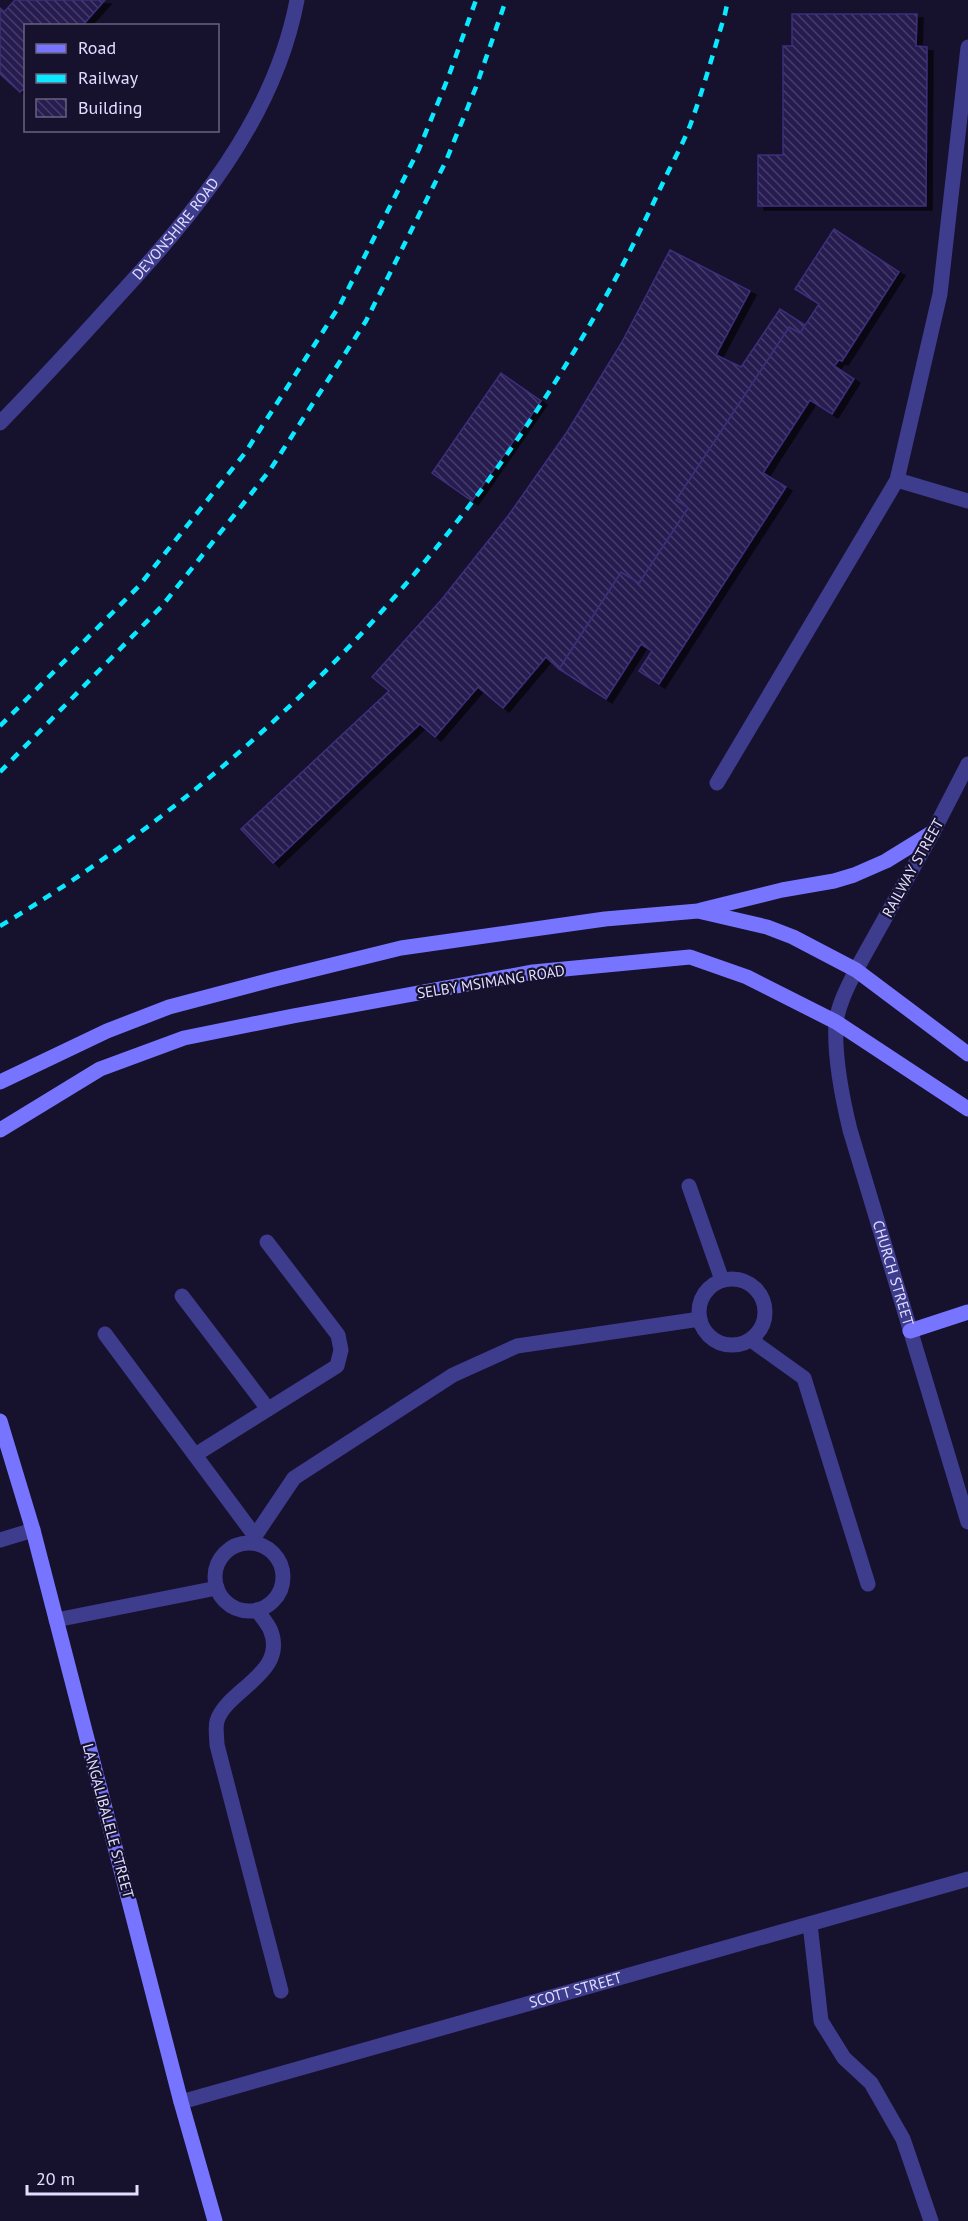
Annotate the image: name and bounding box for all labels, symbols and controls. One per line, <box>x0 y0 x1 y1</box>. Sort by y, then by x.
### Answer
legend <box>24 24 219 132</box>
text: Road <box>78 36 116 59</box>
text: Railway <box>78 66 139 89</box>
text: Building <box>78 96 142 119</box>
street label: DEVONSHIRE ROAD <box>128 174 223 283</box>
street label: RAILWAY STREET <box>878 815 948 920</box>
street label: SELBY MSIMANG ROAD <box>416 960 566 1003</box>
street label: CHURCH STREET <box>869 1218 919 1328</box>
street label: LANGALIBALELE STREET <box>79 1741 138 1901</box>
street label: SCOTT STREET <box>527 1967 625 2012</box>
scale bar <box>27 2158 136 2196</box>
text: 20 m <box>36 2167 75 2190</box>

